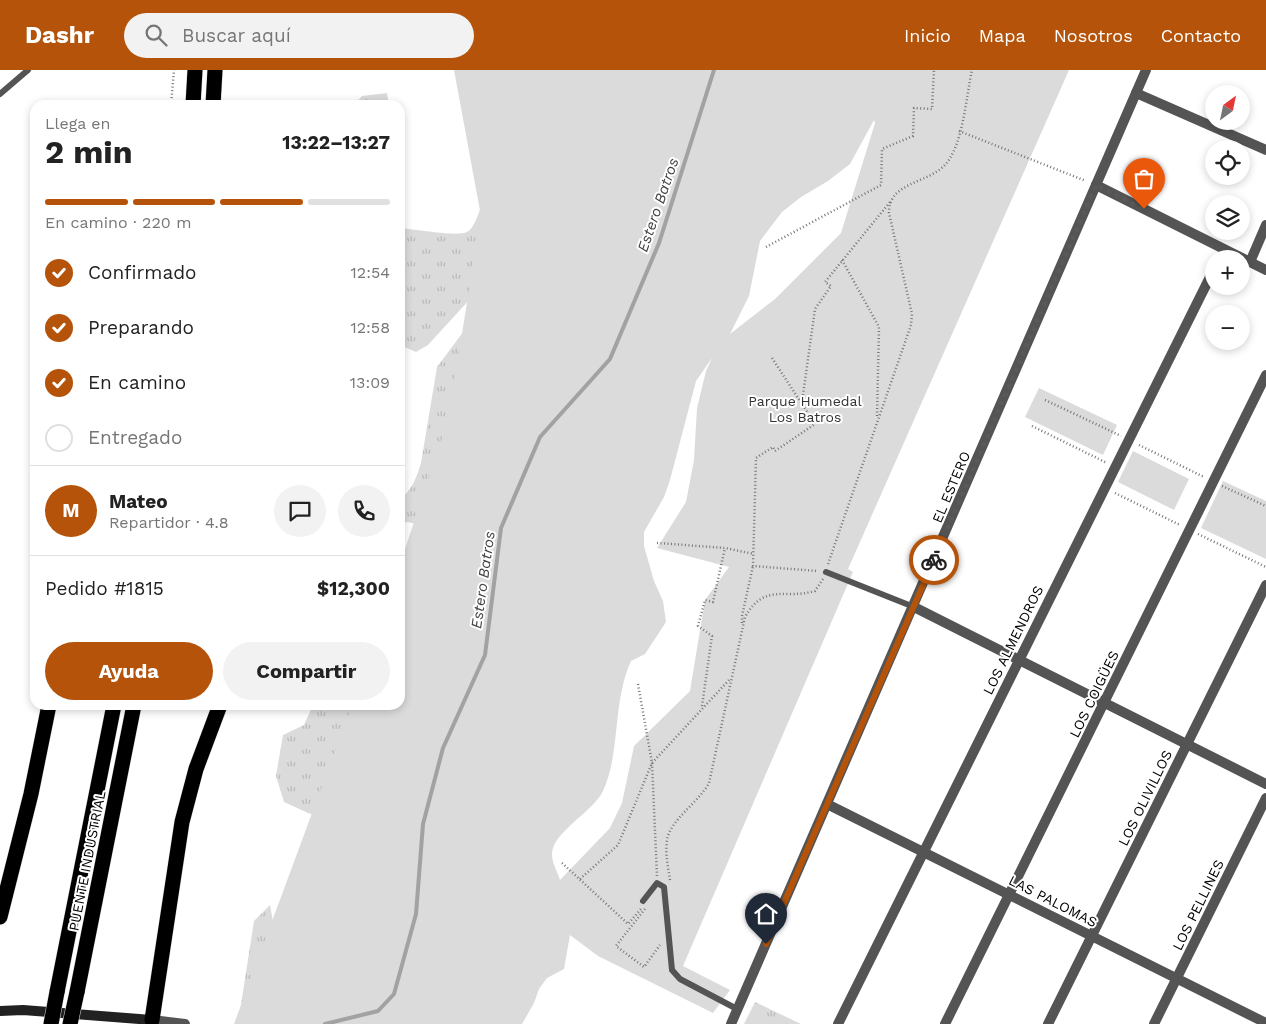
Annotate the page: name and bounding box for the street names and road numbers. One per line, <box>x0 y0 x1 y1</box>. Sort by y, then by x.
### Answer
street label: EL ESTERO <box>929 449 973 525</box>
street label: LOS ALMENDROS <box>980 583 1046 697</box>
street label: LOS COIGÜES <box>1066 648 1122 740</box>
street label: LOS OLIVILLOS <box>1115 748 1175 848</box>
street label: PUENTE INDUSTRIAL <box>66 790 108 932</box>
street label: LOS PELLINES <box>1169 857 1227 953</box>
street label: LAS PALOMAS <box>1006 872 1100 930</box>

